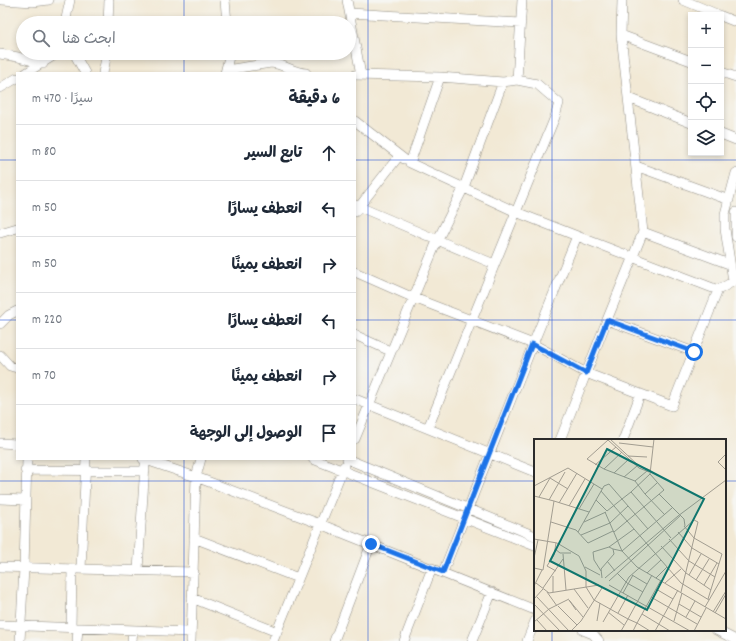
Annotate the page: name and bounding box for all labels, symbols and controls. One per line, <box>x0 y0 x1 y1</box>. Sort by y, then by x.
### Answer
map controls <box>688 12 724 156</box>
button: + <box>688 12 724 48</box>
search box <box>16 16 356 60</box>
icon: search <box>30 27 52 49</box>
text: ابحث هنا <box>62 29 116 51</box>
button: − <box>688 48 724 84</box>
button: locate <box>688 84 724 120</box>
text: 6 دقيقة <box>289 88 340 112</box>
text: سيرًا · 470 m <box>32 90 93 109</box>
button: layers <box>688 120 724 156</box>
icon: ahead <box>318 142 340 164</box>
text: 80 m <box>32 143 56 162</box>
text: تابع السير <box>245 143 302 165</box>
icon: left <box>318 198 340 220</box>
text: 50 m <box>32 199 57 218</box>
text: انعطف يسارًا <box>228 199 302 221</box>
icon: right <box>318 254 340 276</box>
text: 50 m <box>32 255 57 274</box>
text: انعطف يمينًا <box>232 255 302 277</box>
icon: left <box>318 310 340 332</box>
text: 220 m <box>32 311 62 330</box>
text: انعطف يسارًا <box>228 311 302 333</box>
route start <box>685 343 703 361</box>
icon: right <box>318 366 340 388</box>
text: 70 m <box>32 367 56 386</box>
text: انعطف يمينًا <box>232 367 302 389</box>
icon: arrive <box>318 422 340 444</box>
text: الوصول إلى الوجهة <box>190 423 302 445</box>
inset map <box>534 439 726 631</box>
route end <box>362 535 380 553</box>

